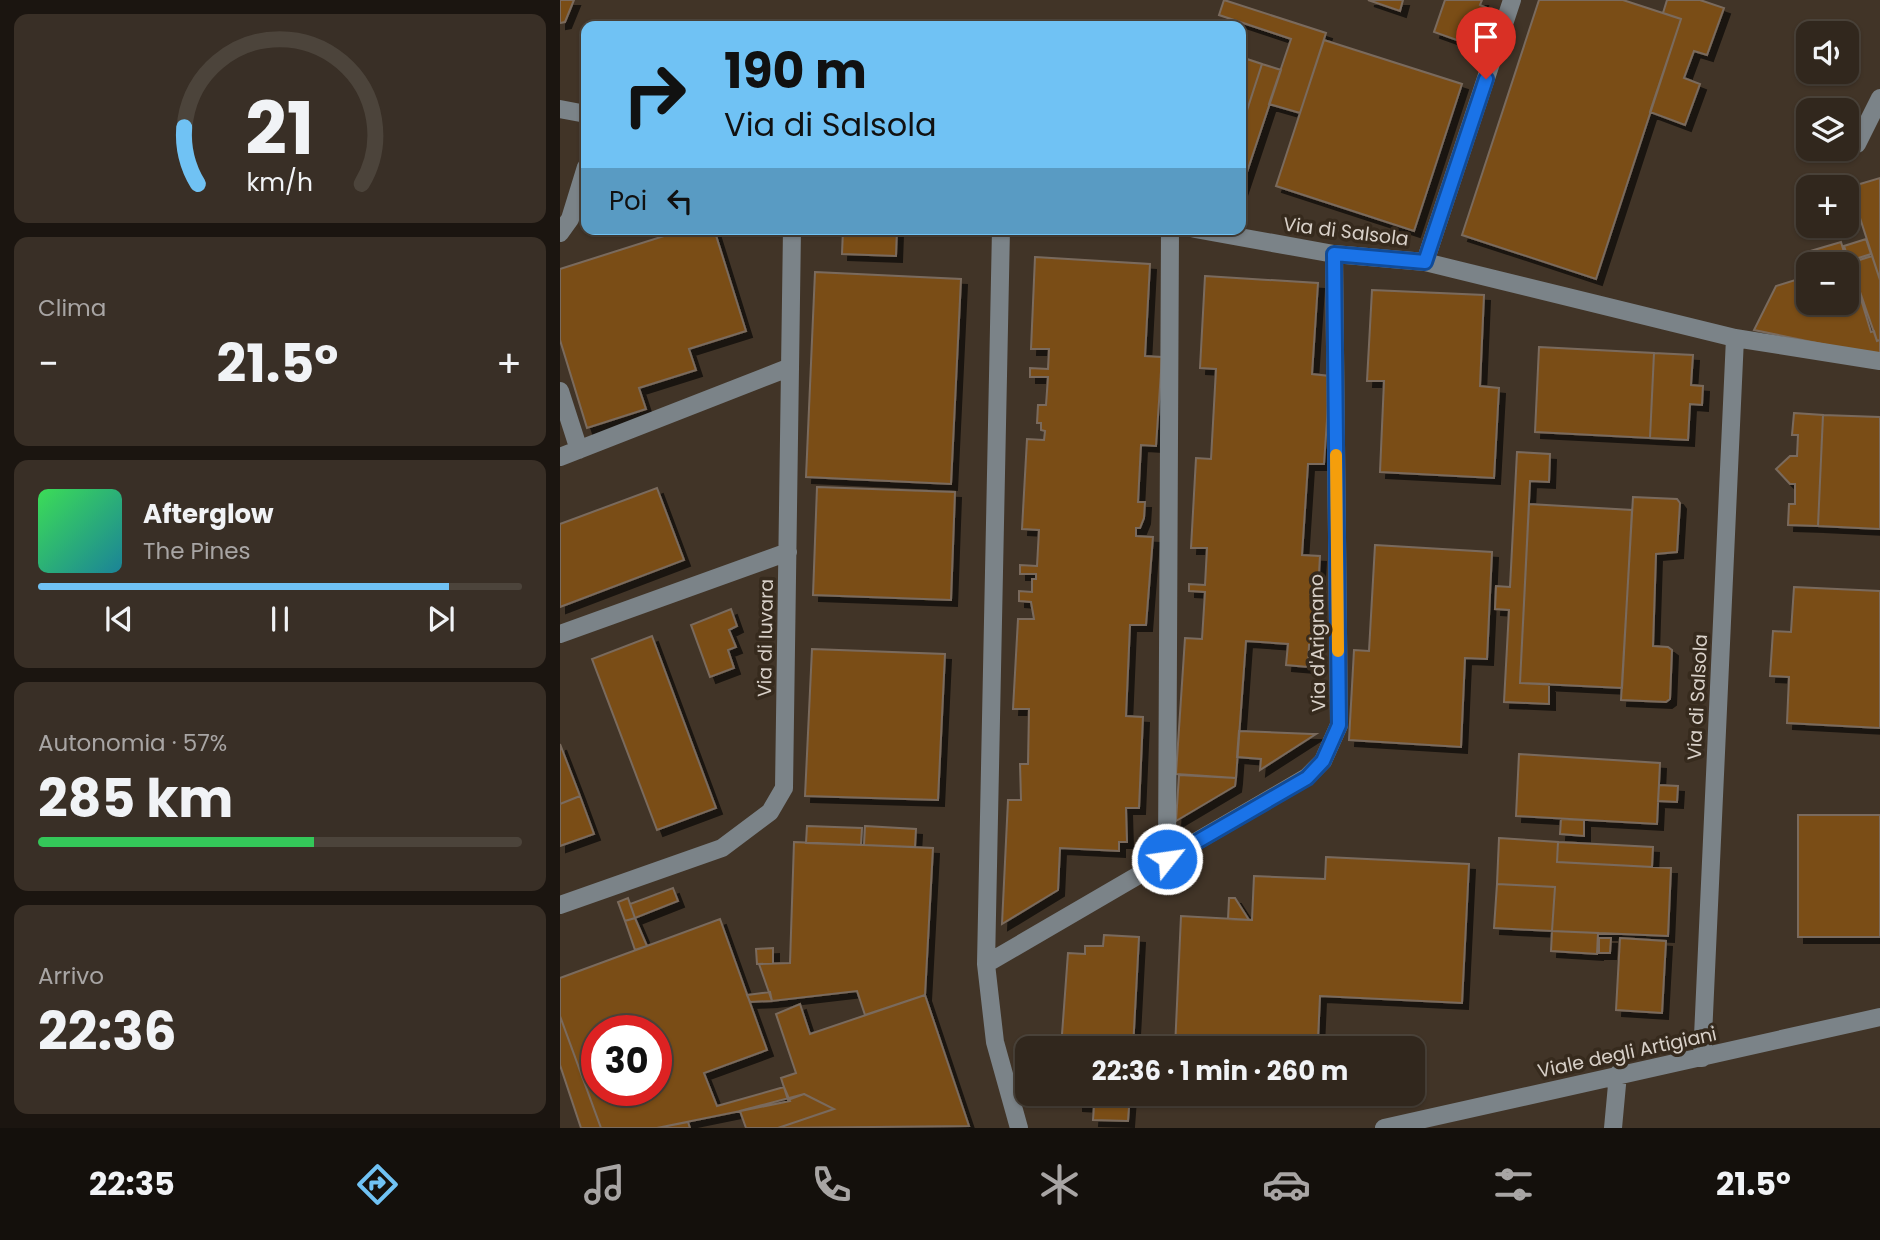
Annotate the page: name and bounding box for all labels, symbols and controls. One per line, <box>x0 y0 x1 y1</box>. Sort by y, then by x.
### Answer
pin <box>1456 7 1516 79</box>
icon: arrive <box>1467 18 1505 56</box>
map controls <box>1796 21 1859 315</box>
button: sound <box>1796 21 1859 84</box>
text: 190 m <box>724 37 867 105</box>
icon: right <box>609 49 700 140</box>
text: 21 <box>246 79 314 180</box>
button: layers <box>1796 98 1859 161</box>
text: Via di Salsola <box>724 102 937 147</box>
text: km/h <box>247 165 313 200</box>
button: + <box>1796 175 1859 238</box>
icon: left <box>661 182 699 220</box>
text: Poi <box>609 183 647 219</box>
street label: Via di Salsola <box>1282 210 1410 253</box>
button: − <box>1796 252 1859 315</box>
text: Clima <box>38 292 106 324</box>
text: 21.5° <box>217 327 338 400</box>
text: − <box>38 337 59 390</box>
text: + <box>496 337 522 390</box>
text: Afterglow <box>143 496 274 532</box>
text: The Pines <box>143 535 251 567</box>
street label: Via d'Arignano <box>1303 574 1332 712</box>
street label: Via di Iuvara <box>751 579 780 697</box>
icon: previous <box>100 600 138 638</box>
icon: pause <box>261 600 299 638</box>
icon: next <box>422 600 460 638</box>
street label: Via di Salsola <box>1681 633 1714 761</box>
text: Autonomia · 57% <box>38 727 227 759</box>
text: 285 km <box>38 762 233 835</box>
position arrow <box>1130 822 1204 896</box>
text: Arrivo <box>38 960 104 992</box>
text: 22:36 <box>38 995 177 1068</box>
speed limit sign: 30 <box>581 1015 672 1106</box>
street label: Viale degli Artigiani <box>1535 1020 1719 1085</box>
text: 22:36 · 1 min · 260 m <box>1092 1053 1348 1089</box>
icon: directions <box>353 1160 402 1209</box>
icon: music <box>580 1160 629 1209</box>
icon: phone <box>807 1160 856 1209</box>
icon: climate <box>1035 1160 1084 1209</box>
icon: car <box>1262 1160 1311 1209</box>
icon: filters <box>1489 1160 1538 1209</box>
text: 22:35 <box>89 1161 175 1206</box>
text: 21.5° <box>1716 1161 1791 1206</box>

